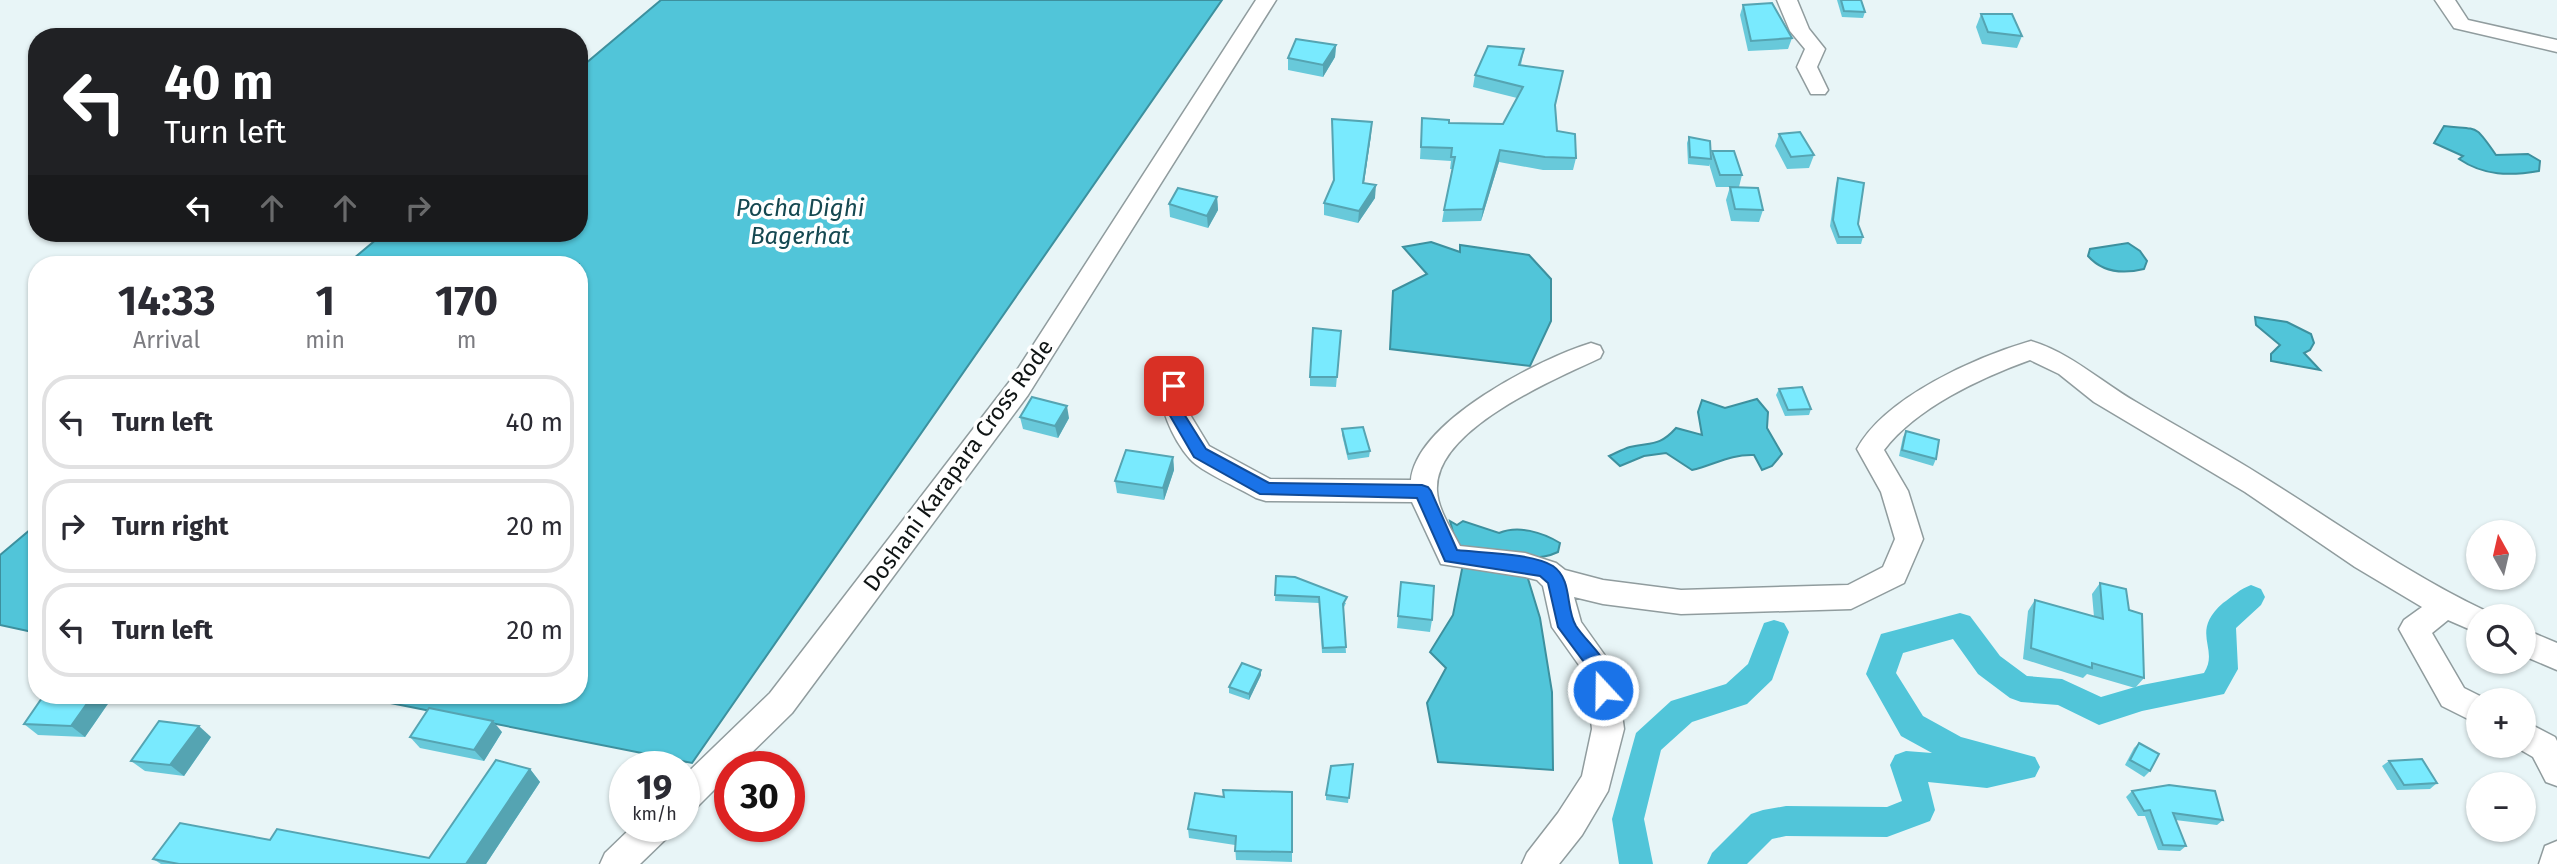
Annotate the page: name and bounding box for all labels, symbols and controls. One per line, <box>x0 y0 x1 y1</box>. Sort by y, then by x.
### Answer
text: 40 m <box>164 53 273 112</box>
icon: left <box>49 56 140 147</box>
text: Turn left <box>164 113 286 151</box>
icon: left <box>180 189 218 227</box>
icon: ahead <box>253 189 291 227</box>
icon: ahead <box>326 189 364 227</box>
icon: right <box>399 189 437 227</box>
water label: Pocha Dighi Bagerhat <box>736 194 865 250</box>
text: 14:33 <box>118 276 216 326</box>
text: 1 <box>315 276 335 326</box>
text: 170 <box>435 276 498 326</box>
text: Arrival <box>133 326 200 354</box>
text: min <box>305 326 345 354</box>
text: m <box>457 326 476 354</box>
street label: Doshani Karapara Cross Rode <box>857 333 1059 597</box>
pin <box>1144 356 1204 416</box>
icon: arrive <box>1155 367 1193 405</box>
icon: left <box>53 403 91 441</box>
text: Turn left <box>112 407 213 438</box>
text: 40 m <box>505 407 563 438</box>
icon: right <box>53 507 91 545</box>
text: Turn right <box>112 511 229 542</box>
text: 20 m <box>506 511 563 542</box>
north arrow <box>2466 520 2536 590</box>
map controls <box>2466 520 2536 842</box>
button: search <box>2466 604 2536 674</box>
icon: left <box>53 611 91 649</box>
text: Turn left <box>112 615 213 646</box>
text: 20 m <box>506 615 563 646</box>
position arrow <box>1566 653 1640 727</box>
button: + <box>2466 688 2536 758</box>
speed limit sign: 30 <box>714 751 805 842</box>
text: 19 <box>637 766 672 808</box>
button: − <box>2466 772 2536 842</box>
text: km/h <box>632 803 677 825</box>

